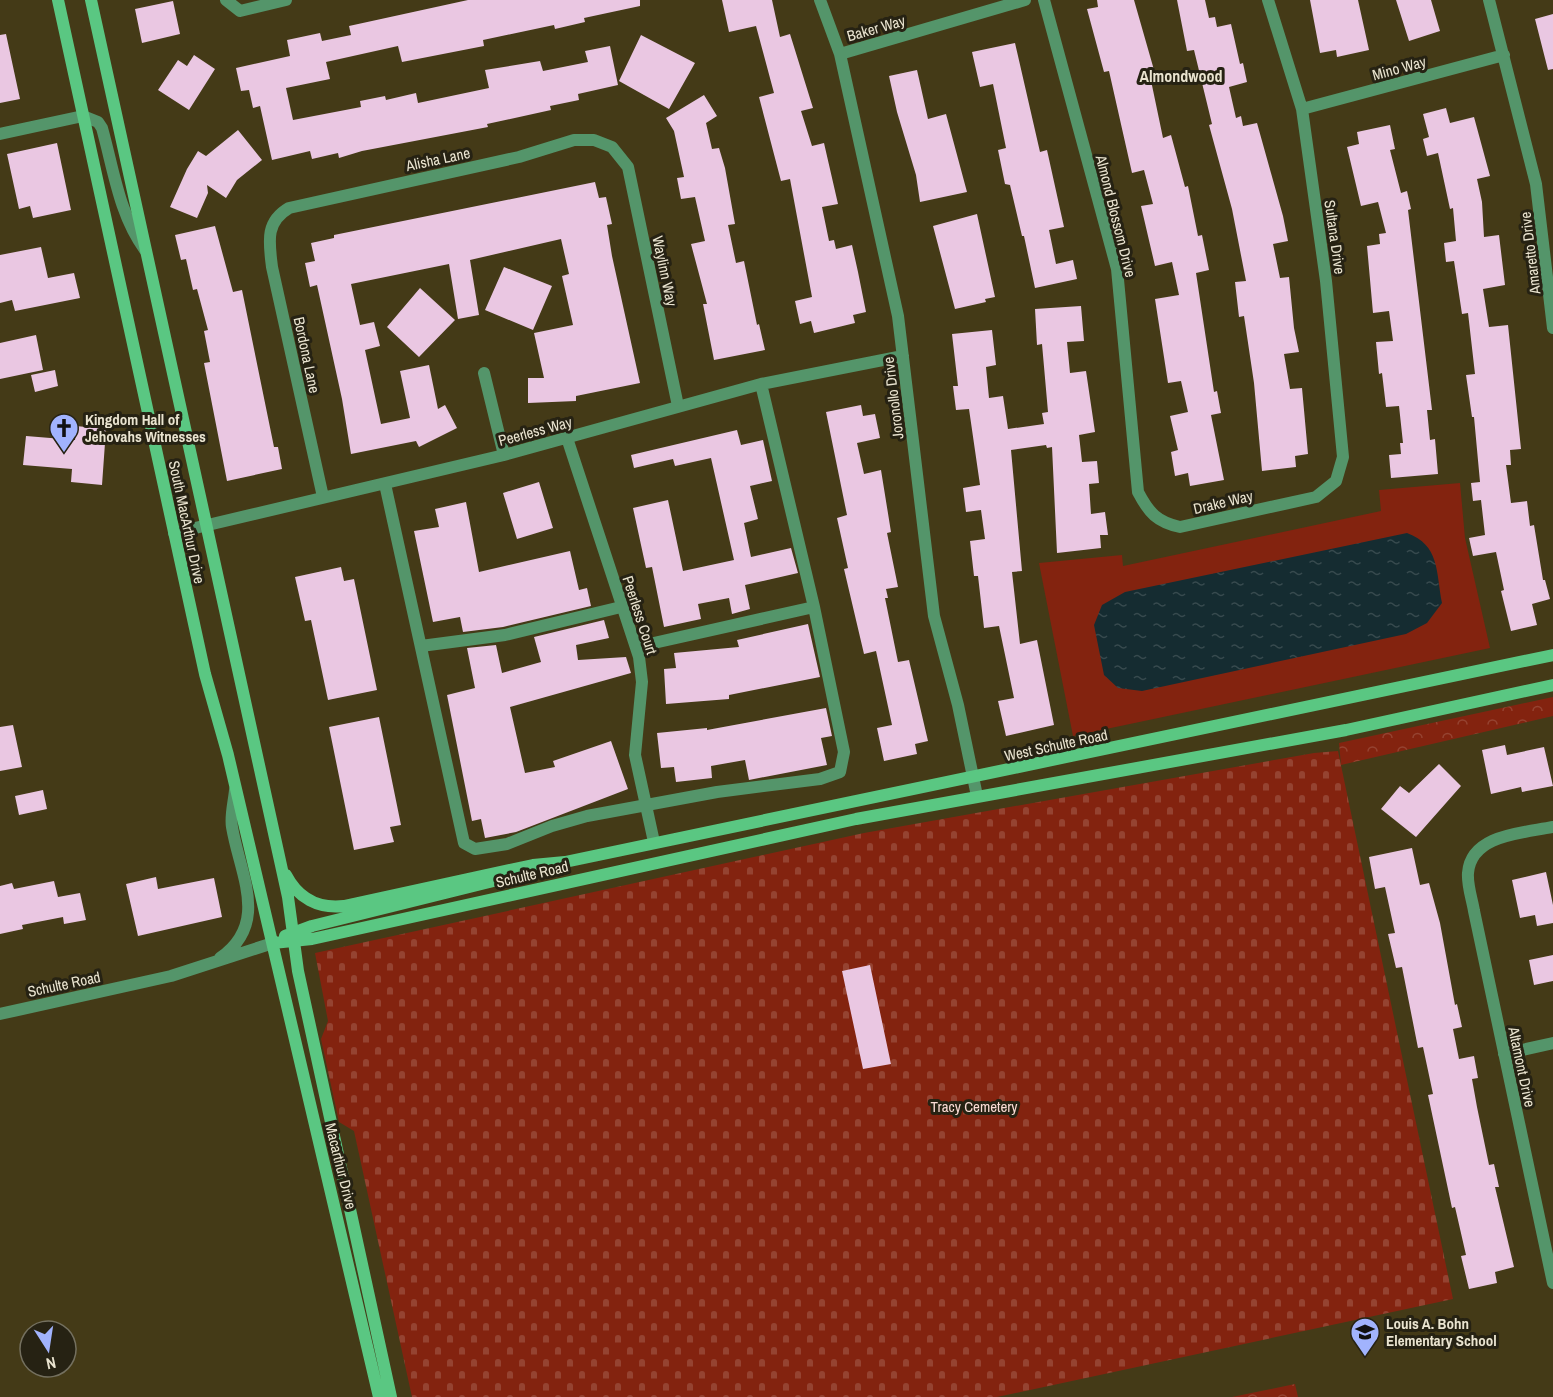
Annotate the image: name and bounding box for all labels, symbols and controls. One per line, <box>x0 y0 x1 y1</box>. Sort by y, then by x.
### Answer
street label: Baker Way <box>844 9 908 46</box>
street label: Mino Way <box>1370 51 1429 85</box>
district label: Almondwood <box>1139 65 1223 87</box>
street label: Alisha Lane <box>403 142 472 176</box>
street label: Almond Blossom Drive <box>1090 152 1141 279</box>
street label: Sultana Drive <box>1319 199 1351 276</box>
street label: Amaretto Drive <box>1515 211 1546 296</box>
street label: Waylinn Way <box>647 234 683 309</box>
street label: Bordona Lane <box>289 315 325 395</box>
street label: Joronollo Drive <box>878 356 908 440</box>
place label: Kingdom Hall of Jehovahs Witnesses <box>85 409 206 447</box>
street label: Peerless Way <box>496 411 575 451</box>
church icon: Kingdom Hall of Jehovahs Witnesses <box>48 412 80 454</box>
street label: South MacArthur Drive <box>164 459 210 586</box>
street label: Drake Way <box>1191 485 1256 519</box>
street label: Peerless Court <box>617 573 663 657</box>
street label: West Schulte Road <box>1002 724 1110 766</box>
street label: Schulte Road <box>494 855 570 893</box>
street label: Schulte Road <box>26 966 102 1002</box>
street label: Altamont Drive <box>1503 1024 1541 1109</box>
park label: Tracy Cemetery <box>930 1096 1018 1117</box>
street label: Macarthur Drive <box>320 1121 362 1211</box>
place label: Louis A. Bohn Elementary School <box>1386 1313 1497 1351</box>
school or university icon: Louis A. Bohn Elementary School <box>1349 1316 1381 1358</box>
north arrow <box>18 1319 78 1379</box>
text: N <box>44 1352 58 1375</box>

